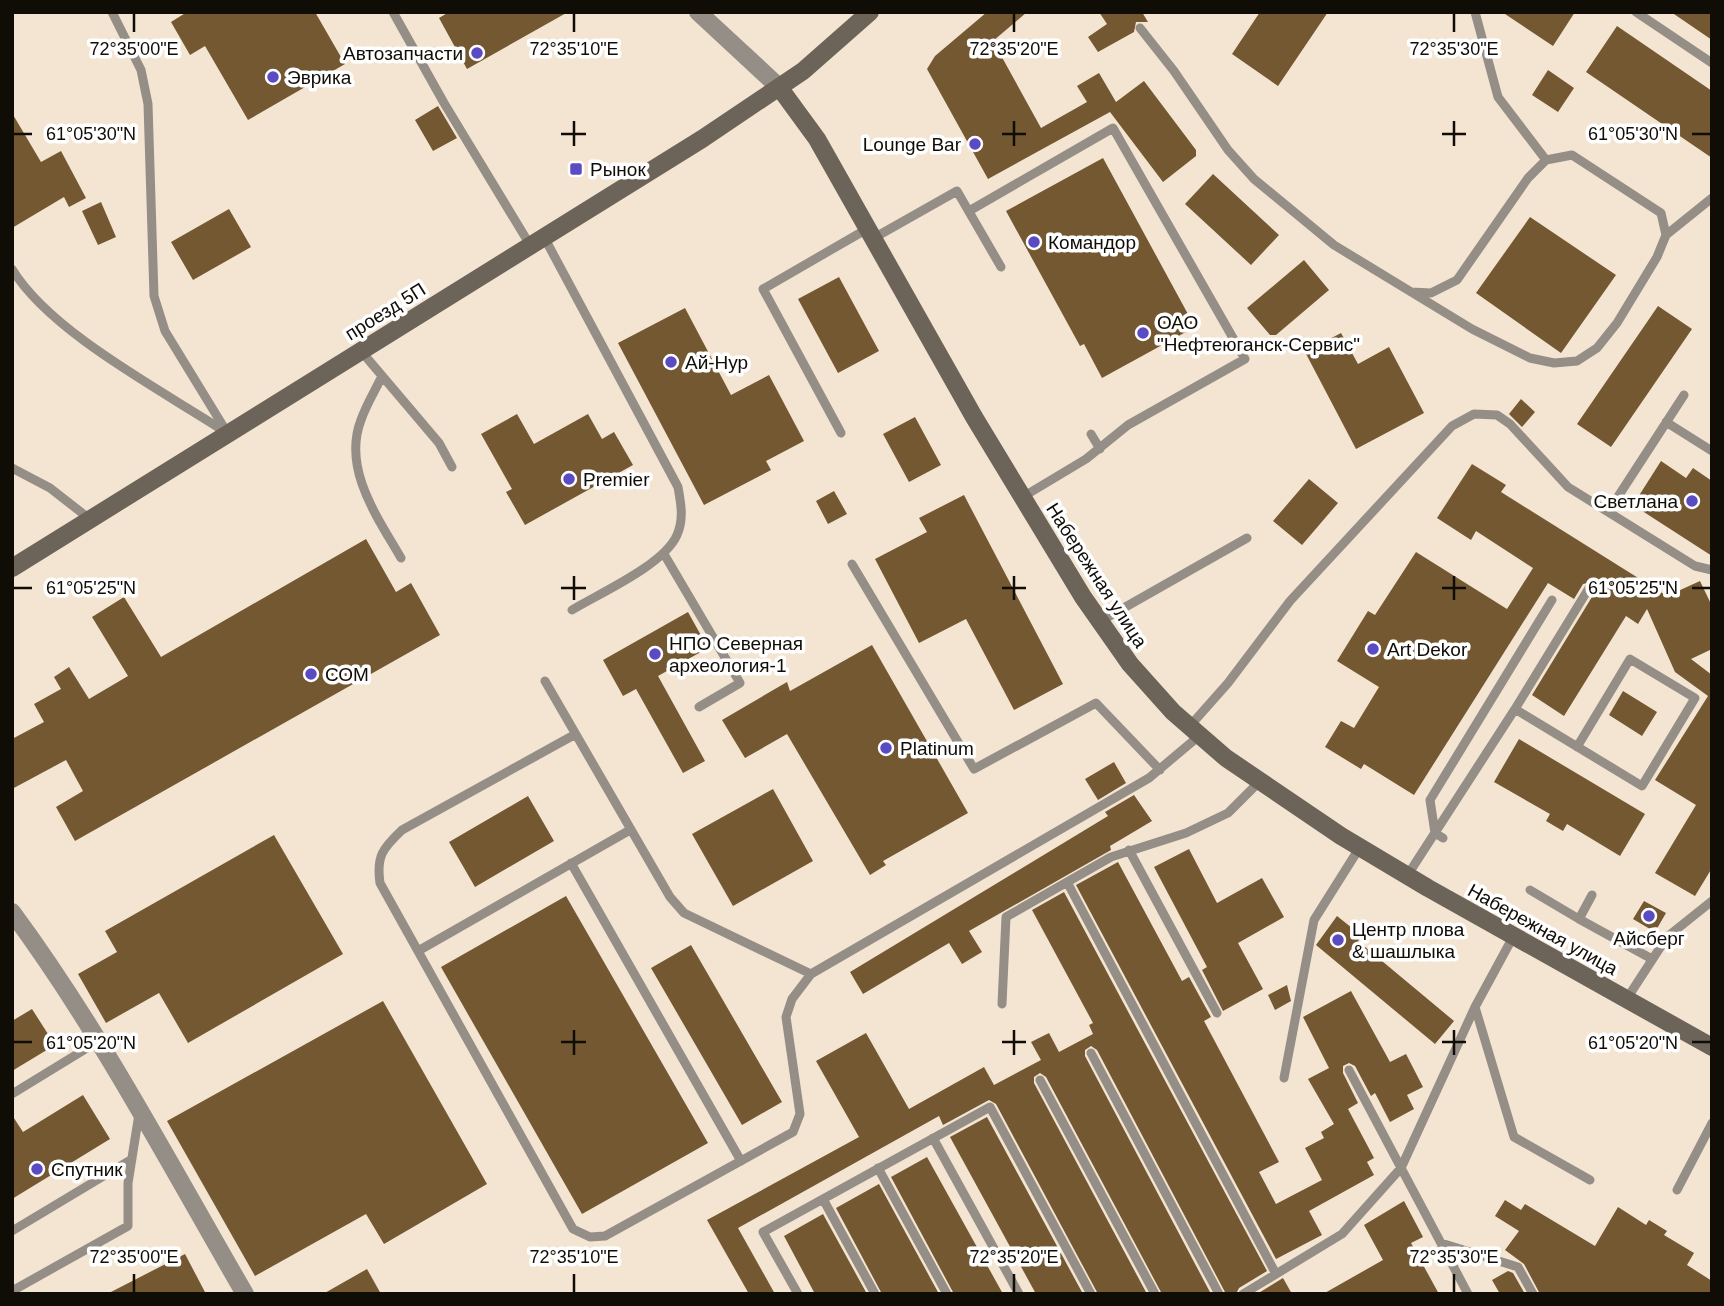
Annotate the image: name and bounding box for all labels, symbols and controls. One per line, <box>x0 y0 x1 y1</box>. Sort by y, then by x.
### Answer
text: 72°35'00"E <box>89 39 179 59</box>
text: 72°35'10"E <box>529 39 619 59</box>
text: 72°35'20"E <box>969 39 1059 59</box>
text: 72°35'30"E <box>1409 39 1499 59</box>
place label: Автозапчасти <box>343 43 463 64</box>
marker: Автозапчасти <box>469 45 485 61</box>
place label: Эврика <box>287 67 352 88</box>
marker: Эврика <box>265 69 281 85</box>
text: 61°05'30"N <box>46 124 136 144</box>
text: 61°05'30"N <box>1588 124 1678 144</box>
place label: Lounge Bar <box>863 134 962 155</box>
marker: Lounge Bar <box>967 136 983 152</box>
place label: Рынок <box>590 159 646 180</box>
marker: Рынок <box>568 161 584 177</box>
place label: Командор <box>1048 232 1136 253</box>
marker: Командор <box>1026 234 1042 250</box>
street label: проезд 5П <box>341 279 429 344</box>
place label: ОАО "Нефтеюганск-Сервис" <box>1157 312 1360 355</box>
marker: ОАО "Нефтеюганск-Сервис" <box>1135 325 1151 341</box>
place label: Ай-Нур <box>685 352 748 373</box>
marker: Ай-Нур <box>663 354 679 370</box>
place label: Premier <box>583 469 650 490</box>
marker: Premier <box>561 471 577 487</box>
place label: Светлана <box>1593 491 1678 512</box>
marker: Светлана <box>1684 493 1700 509</box>
street label: Набережная улица <box>1042 499 1151 652</box>
text: 61°05'25"N <box>46 578 136 598</box>
text: 61°05'25"N <box>1588 578 1678 598</box>
place label: НПО Северная археология-1 <box>669 633 803 676</box>
place label: Art Dekor <box>1387 639 1468 660</box>
marker: Art Dekor <box>1365 641 1381 657</box>
marker: НПО Северная археология-1 <box>647 646 663 662</box>
place label: СОМ <box>325 664 369 685</box>
marker: СОМ <box>303 666 319 682</box>
place label: Platinum <box>900 738 974 759</box>
marker: Platinum <box>878 740 894 756</box>
street label: Набережная улица <box>1464 880 1622 980</box>
marker: Айсберг <box>1641 908 1657 924</box>
place label: Центр плова & шашлыка <box>1352 919 1465 962</box>
place label: Айсберг <box>1613 928 1685 949</box>
marker: Центр плова & шашлыка <box>1330 932 1346 948</box>
text: 61°05'20"N <box>46 1033 136 1053</box>
text: 61°05'20"N <box>1588 1033 1678 1053</box>
place label: Спутник <box>51 1159 123 1180</box>
marker: Спутник <box>29 1161 45 1177</box>
text: 72°35'00"E <box>89 1247 179 1267</box>
text: 72°35'10"E <box>529 1247 619 1267</box>
text: 72°35'20"E <box>969 1247 1059 1267</box>
text: 72°35'30"E <box>1409 1247 1499 1267</box>

